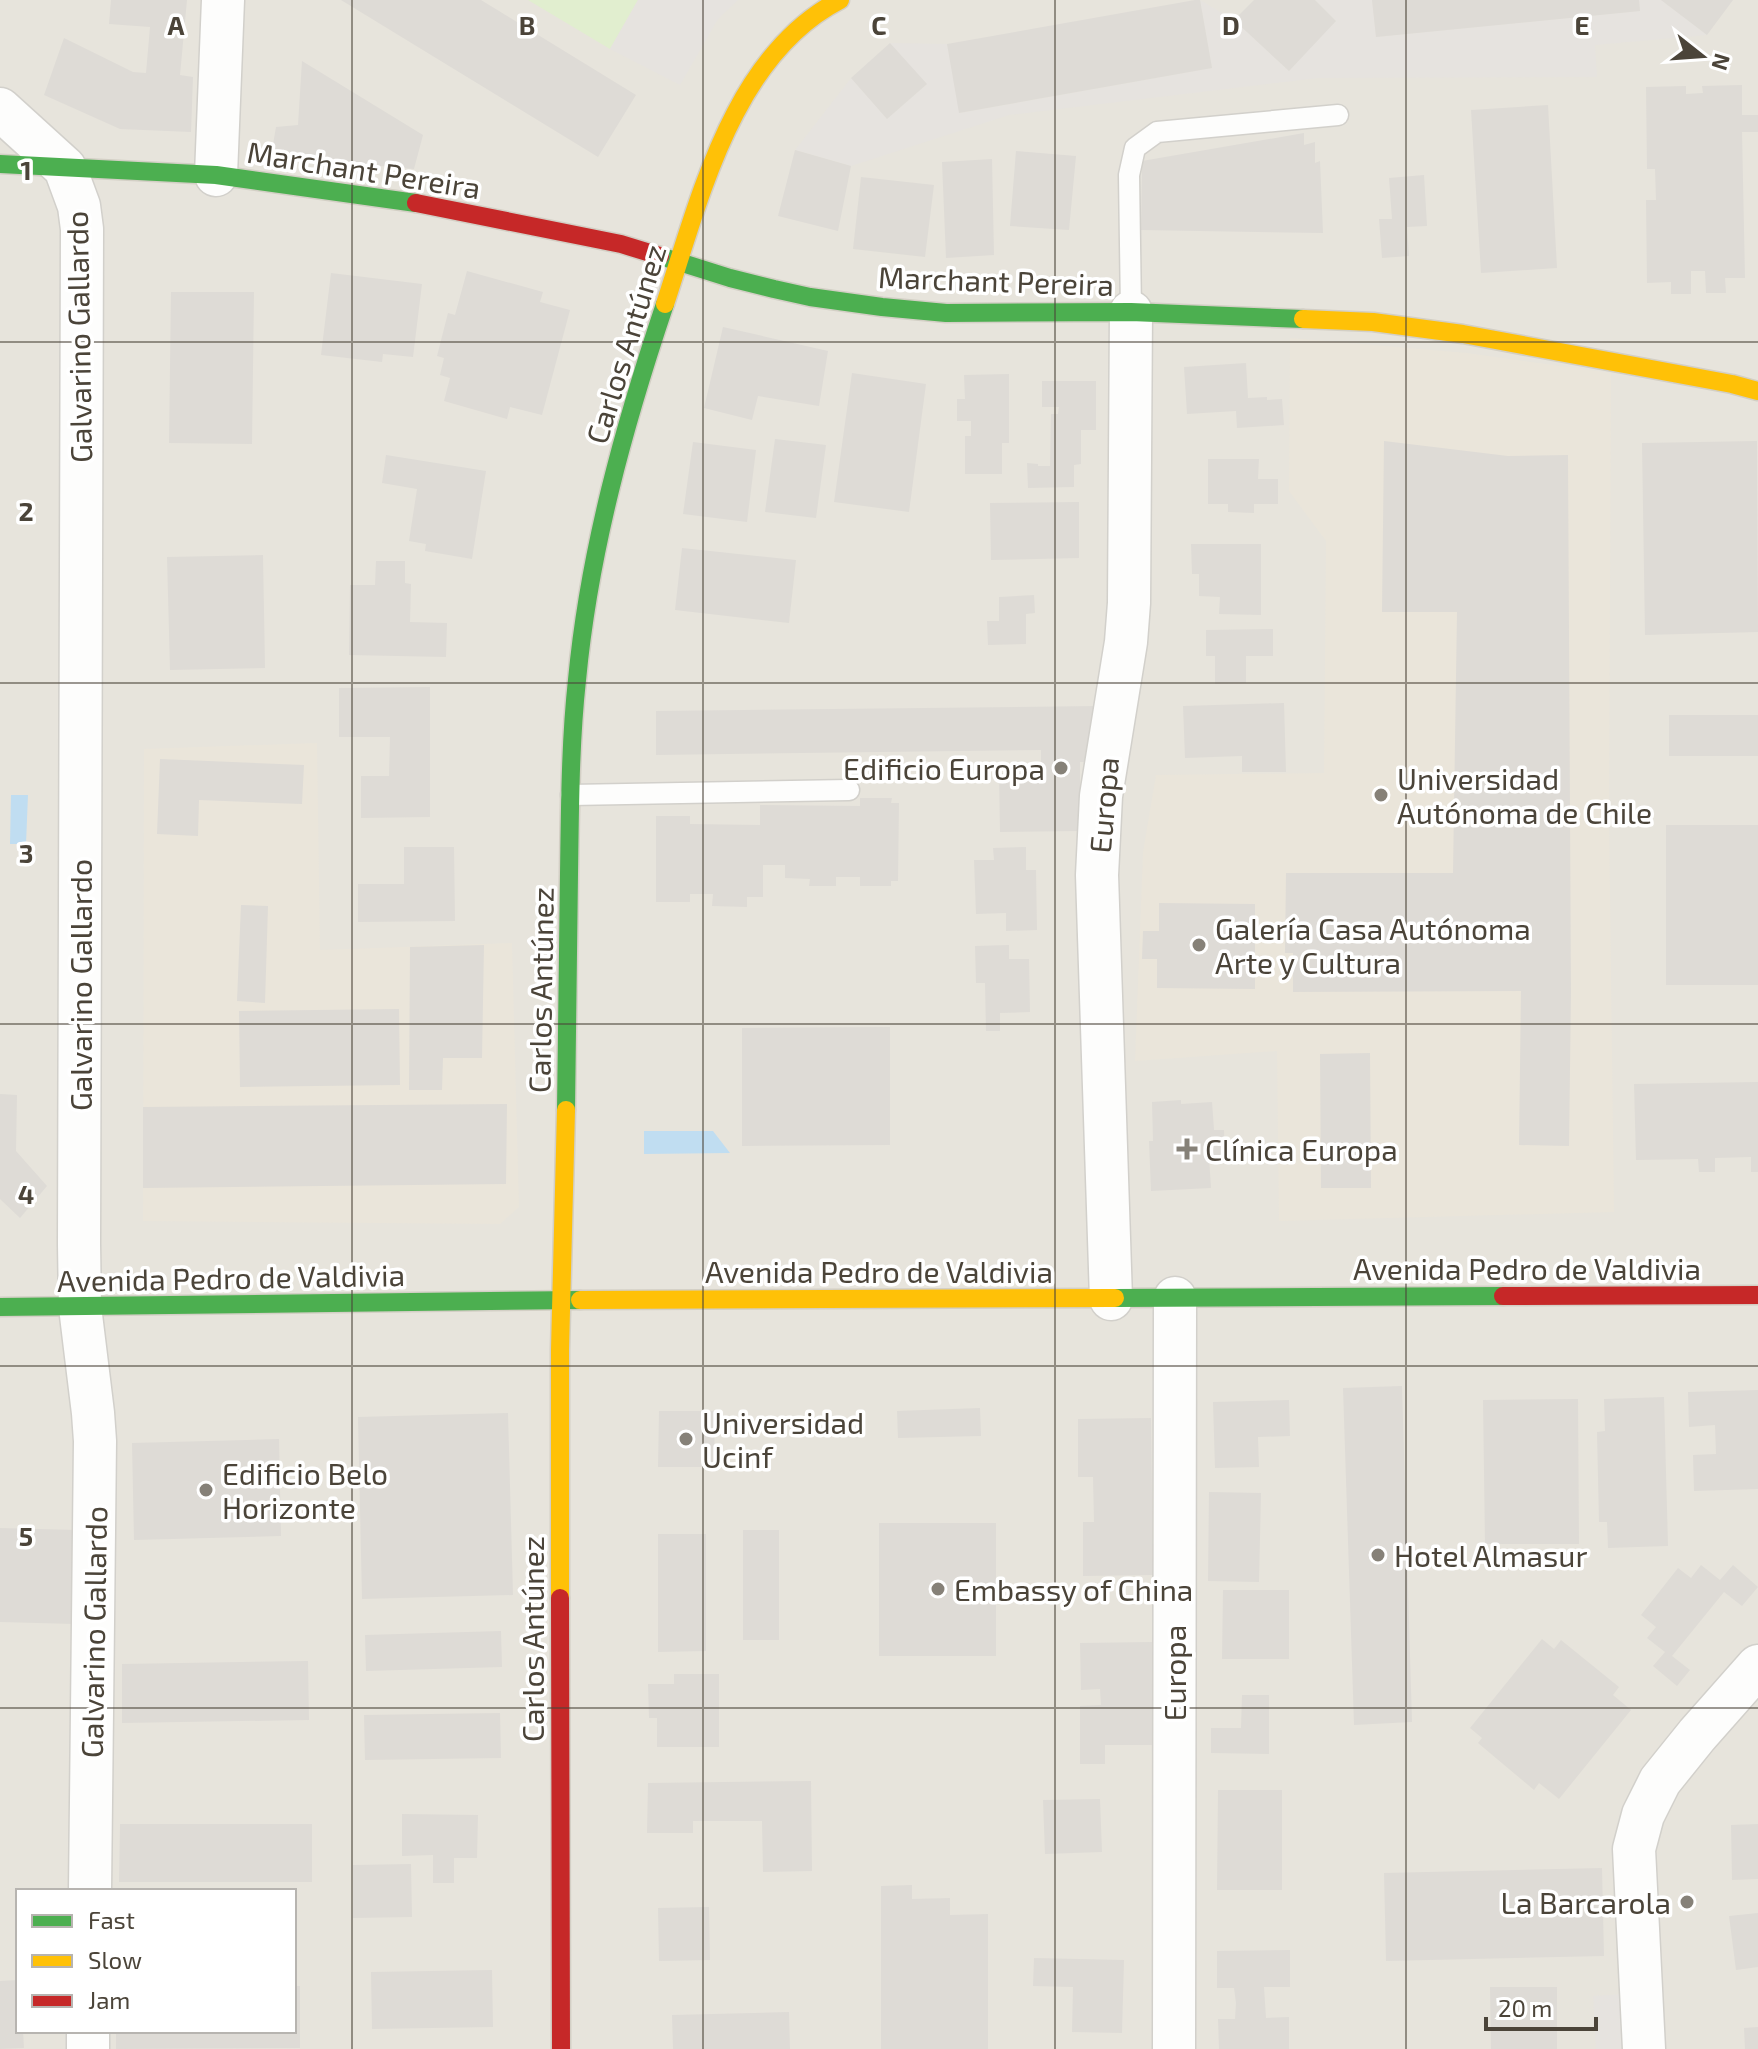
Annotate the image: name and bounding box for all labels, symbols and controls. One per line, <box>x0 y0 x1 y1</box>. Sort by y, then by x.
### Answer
text: A <box>168 9 185 40</box>
text: B <box>519 9 535 40</box>
text: C <box>871 9 887 40</box>
text: D <box>1222 9 1240 40</box>
text: E <box>1574 9 1590 40</box>
north arrow <box>1662 16 1742 96</box>
text: N <box>1707 51 1737 74</box>
street label: Marchant Pereira <box>245 133 483 205</box>
text: 1 <box>20 154 32 185</box>
street label: Galvarino Gallardo <box>58 211 98 463</box>
street label: Carlos Antúnez <box>578 240 672 448</box>
street label: Marchant Pereira <box>878 258 1114 302</box>
text: 2 <box>18 495 34 526</box>
place label: Edificio Europa <box>843 750 1045 786</box>
street label: Europa <box>1081 755 1125 855</box>
marker: Edificio Europa <box>1052 759 1070 777</box>
place label: Universidad Autónoma de Chile <box>1397 760 1652 830</box>
marker: Universidad Autónoma de Chile <box>1372 786 1390 804</box>
text: 3 <box>19 837 33 868</box>
street label: Galvarino Gallardo <box>62 859 98 1111</box>
street label: Carlos Antúnez <box>520 887 560 1093</box>
place label: Galería Casa Autónoma Arte y Cultura <box>1215 910 1531 980</box>
marker: Galería Casa Autónoma Arte y Cultura <box>1190 936 1208 954</box>
place label: Clínica Europa <box>1205 1131 1398 1167</box>
marker: Clínica Europa <box>1176 1138 1198 1160</box>
text: 4 <box>18 1178 34 1209</box>
street label: Avenida Pedro de Valdivia <box>1353 1250 1701 1286</box>
street label: Avenida Pedro de Valdivia <box>705 1253 1053 1289</box>
street label: Avenida Pedro de Valdivia <box>57 1256 405 1298</box>
place label: Universidad Ucinf <box>702 1404 864 1474</box>
marker: Universidad Ucinf <box>677 1430 695 1448</box>
place label: Edificio Belo Horizonte <box>222 1455 388 1525</box>
marker: Edificio Belo Horizonte <box>197 1481 215 1499</box>
street label: Galvarino Gallardo <box>73 1506 113 1758</box>
text: 5 <box>19 1520 33 1551</box>
street label: Carlos Antúnez <box>514 1536 550 1742</box>
place label: Hotel Almasur <box>1394 1537 1587 1573</box>
marker: Hotel Almasur <box>1369 1546 1387 1564</box>
place label: Embassy of China <box>954 1571 1193 1607</box>
marker: Embassy of China <box>929 1580 947 1598</box>
street label: Europa <box>1156 1625 1192 1721</box>
place label: La Barcarola <box>1501 1884 1671 1920</box>
legend <box>16 1889 296 2033</box>
marker: La Barcarola <box>1678 1893 1696 1911</box>
text: Fast <box>88 1905 135 1934</box>
text: Slow <box>88 1945 142 1974</box>
scale bar <box>1486 1981 1596 2031</box>
text: Jam <box>88 1985 130 2014</box>
text: 20 m <box>1498 1993 1552 2022</box>

